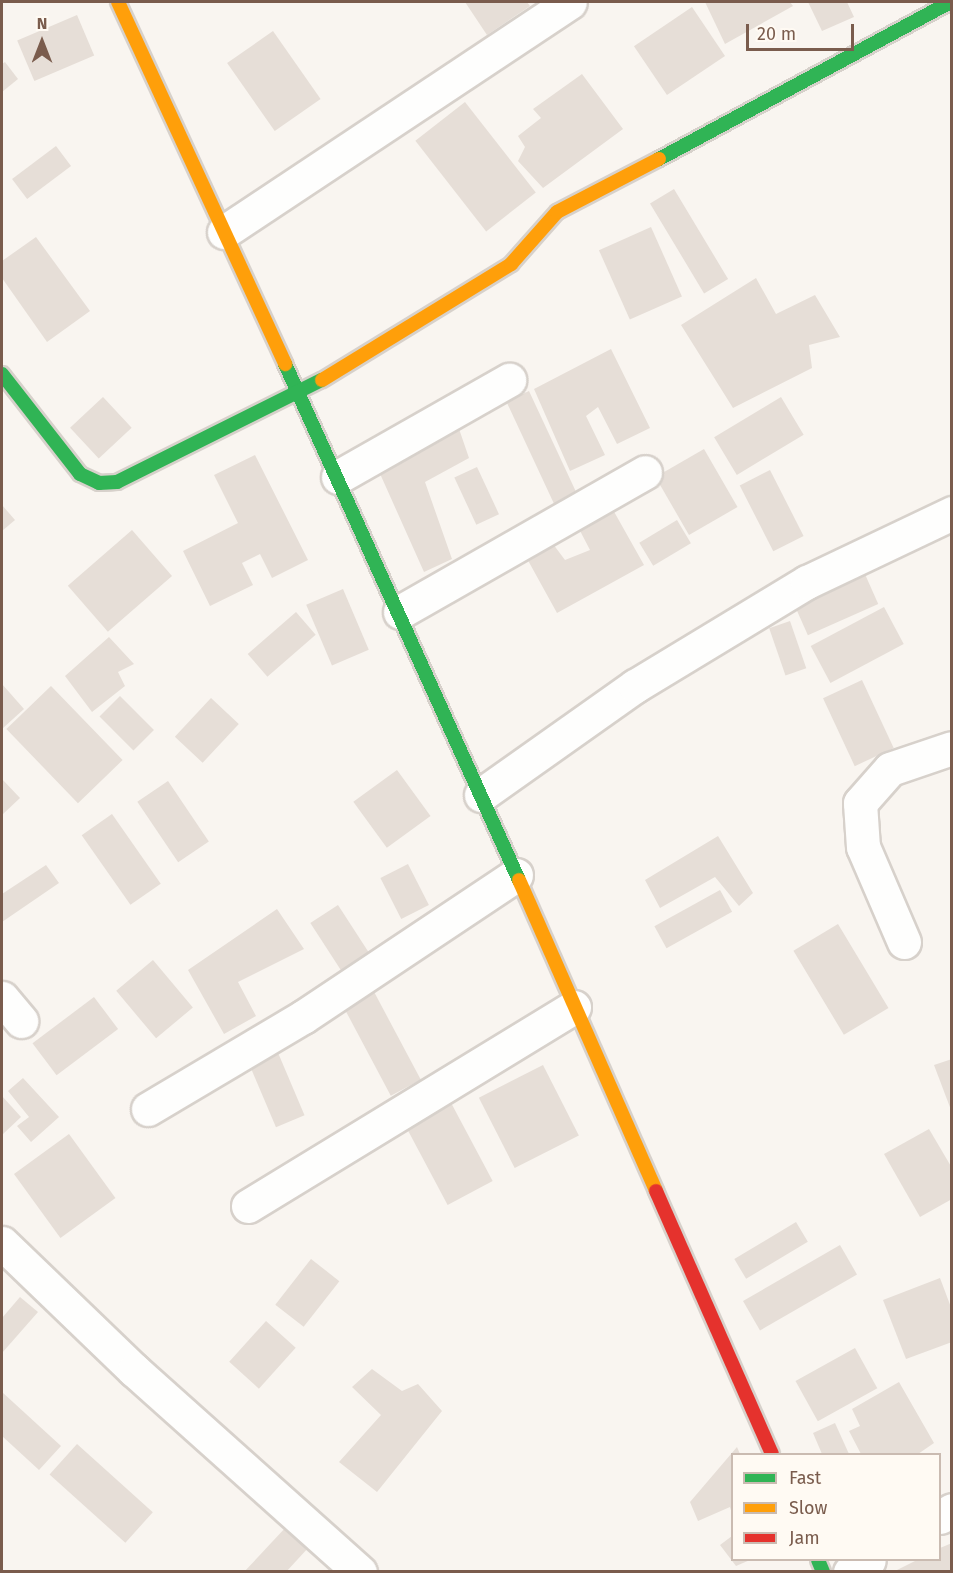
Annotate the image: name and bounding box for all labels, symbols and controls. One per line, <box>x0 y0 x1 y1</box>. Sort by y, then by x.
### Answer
north arrow <box>12 12 72 72</box>
scale bar <box>749 12 857 50</box>
text: N <box>37 14 47 33</box>
text: 20 m <box>757 23 796 45</box>
legend <box>731 1453 941 1561</box>
text: Fast <box>789 1467 821 1489</box>
text: Slow <box>789 1497 827 1519</box>
text: Jam <box>789 1527 820 1549</box>

